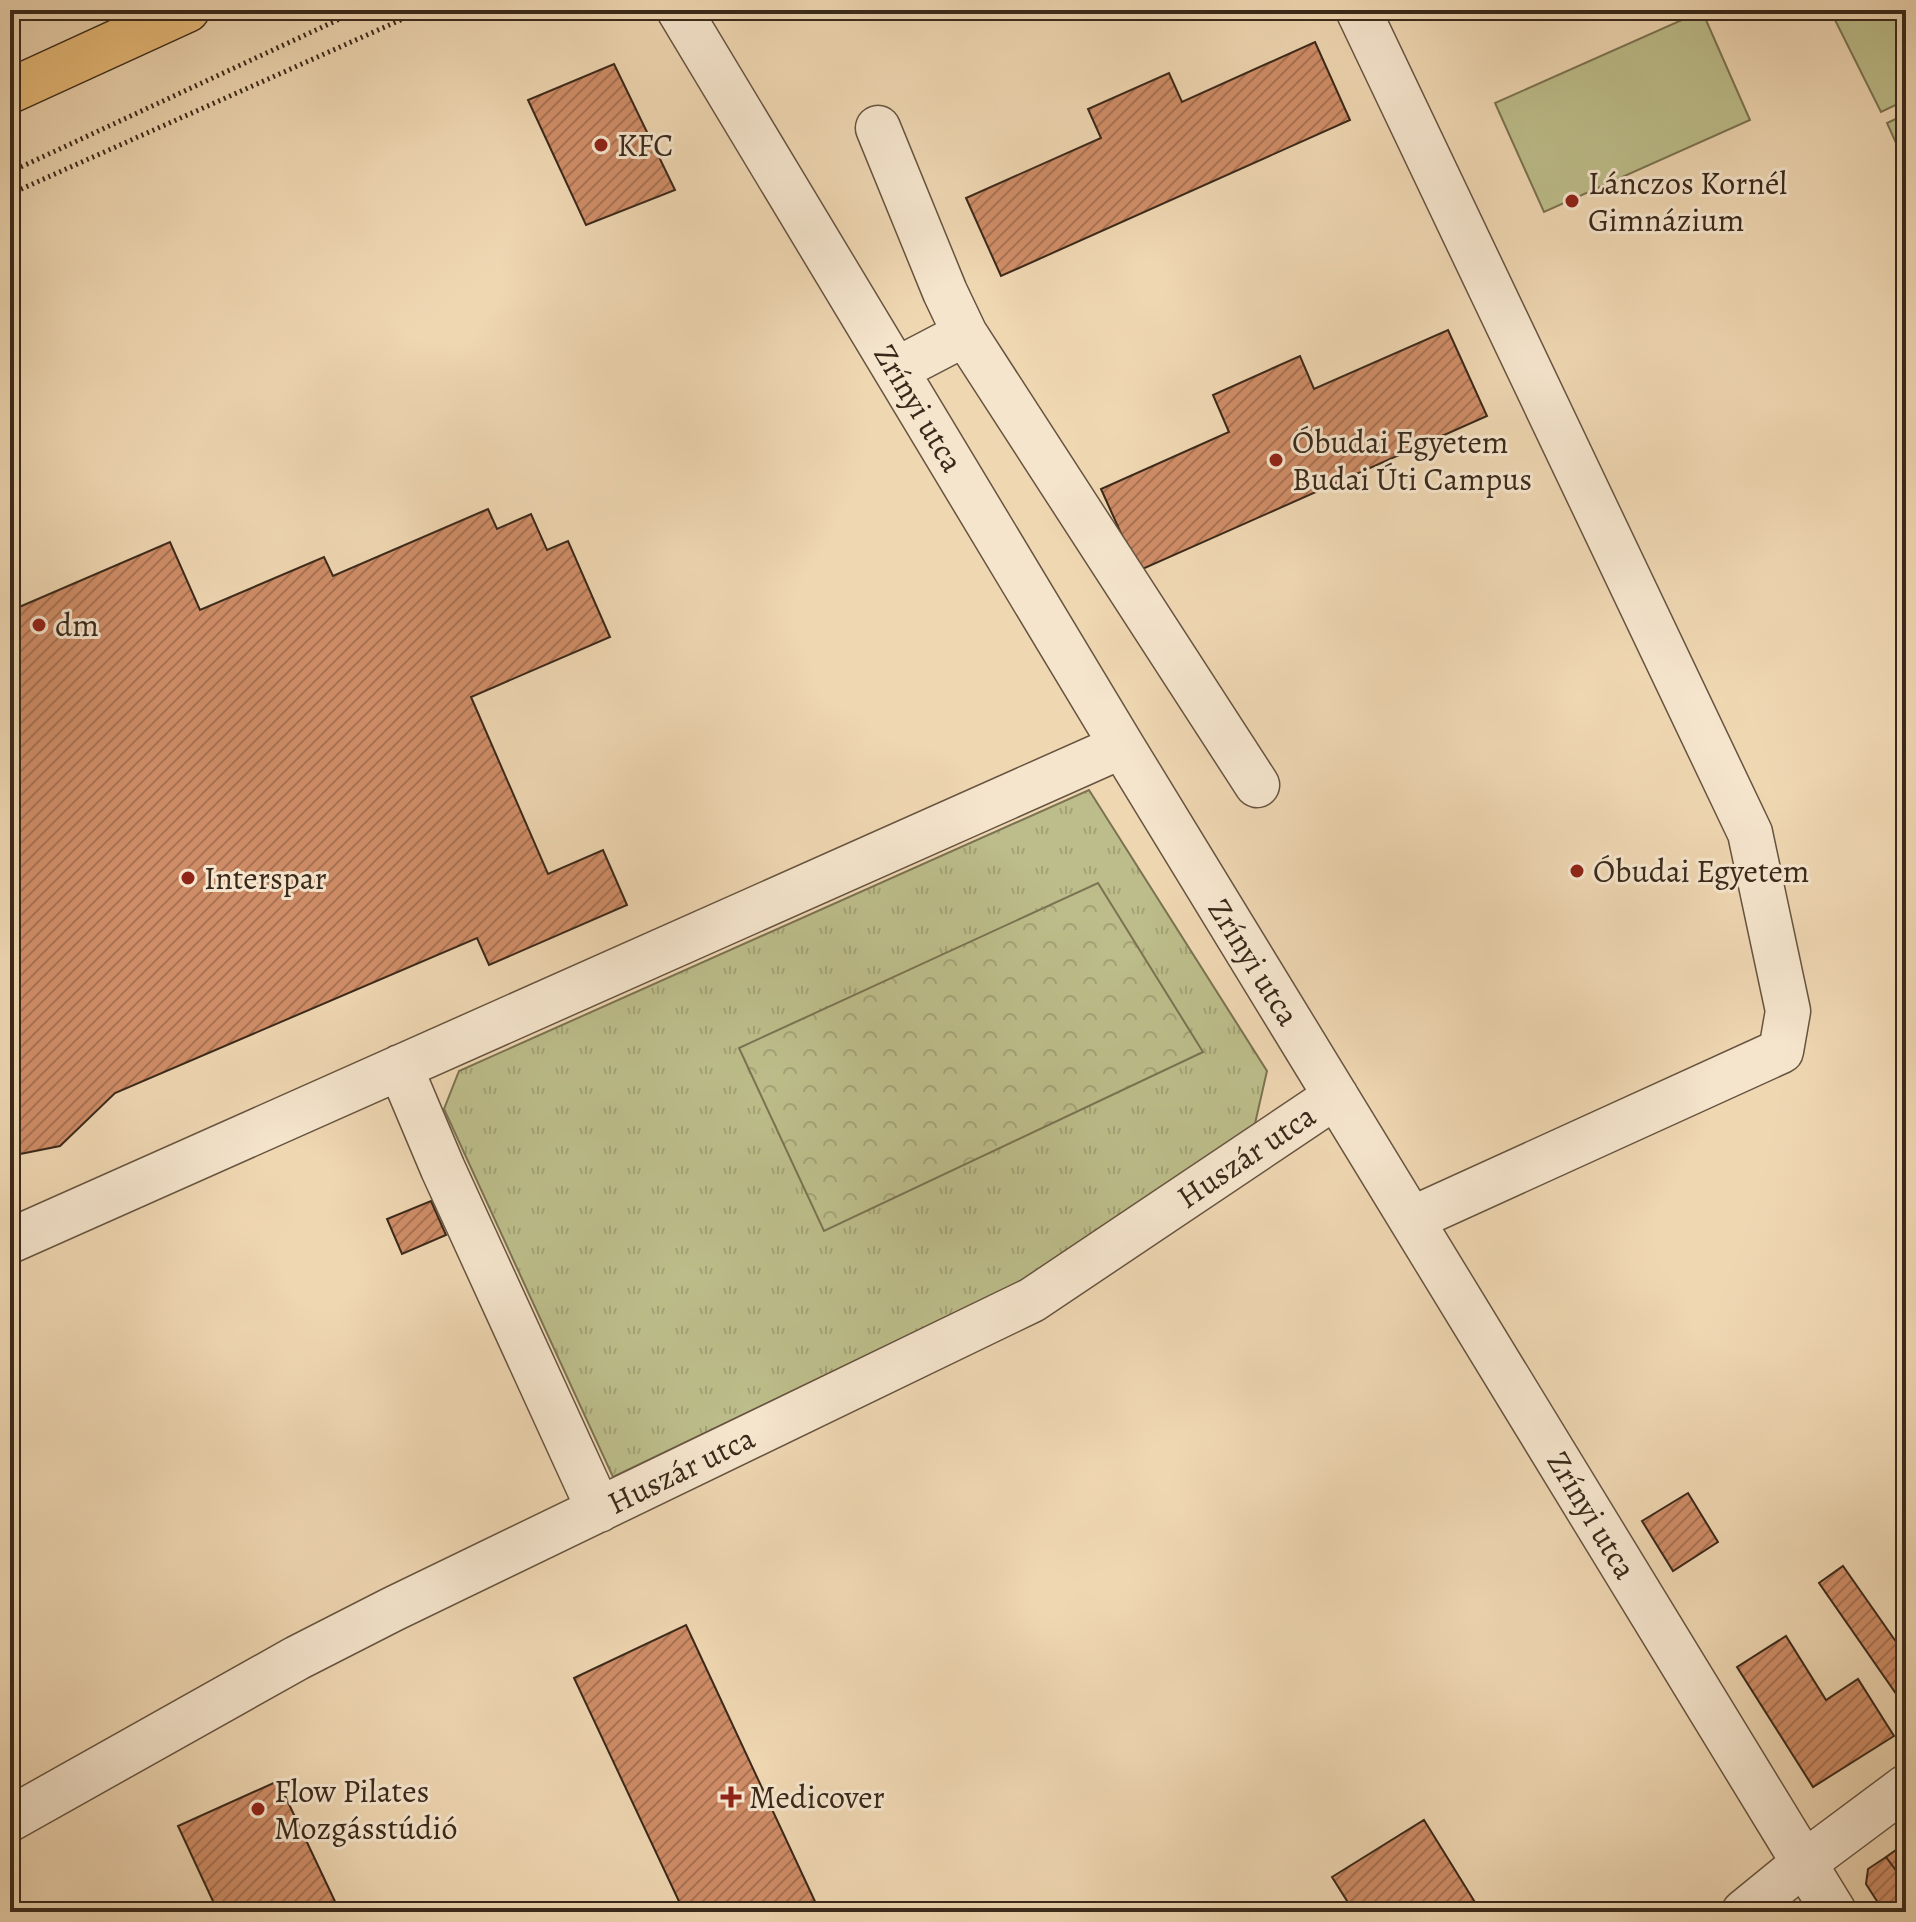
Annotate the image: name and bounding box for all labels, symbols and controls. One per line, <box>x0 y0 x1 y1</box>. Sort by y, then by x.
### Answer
place label: KFC <box>617 123 673 167</box>
marker: KFC <box>592 136 610 154</box>
place label: Lánczos Kornél Gimnázium <box>1588 161 1787 242</box>
marker: Lánczos Kornél Gimnázium <box>1563 192 1581 210</box>
street label: Zrínyi utca <box>864 336 974 480</box>
place label: Óbudai Egyetem Budai Úti Campus <box>1292 420 1532 501</box>
marker: Óbudai Egyetem Budai Úti Campus <box>1267 451 1285 469</box>
place label: dm <box>55 603 99 647</box>
marker: dm <box>30 616 48 634</box>
place label: Óbudai Egyetem <box>1593 849 1809 893</box>
place label: Interspar <box>204 856 327 900</box>
marker: Óbudai Egyetem <box>1568 862 1586 880</box>
marker: Interspar <box>179 869 197 887</box>
street label: Zrínyi utca <box>1198 890 1310 1034</box>
street label: Huszár utca <box>1168 1093 1324 1219</box>
street label: Huszár utca <box>600 1415 762 1525</box>
street label: Zrínyi utca <box>1537 1443 1647 1587</box>
place label: Flow Pilates Mozgásstúdió <box>274 1769 457 1850</box>
place label: Medicover <box>749 1775 885 1819</box>
marker: Medicover <box>720 1786 742 1808</box>
marker: Flow Pilates Mozgásstúdió <box>249 1800 267 1818</box>

